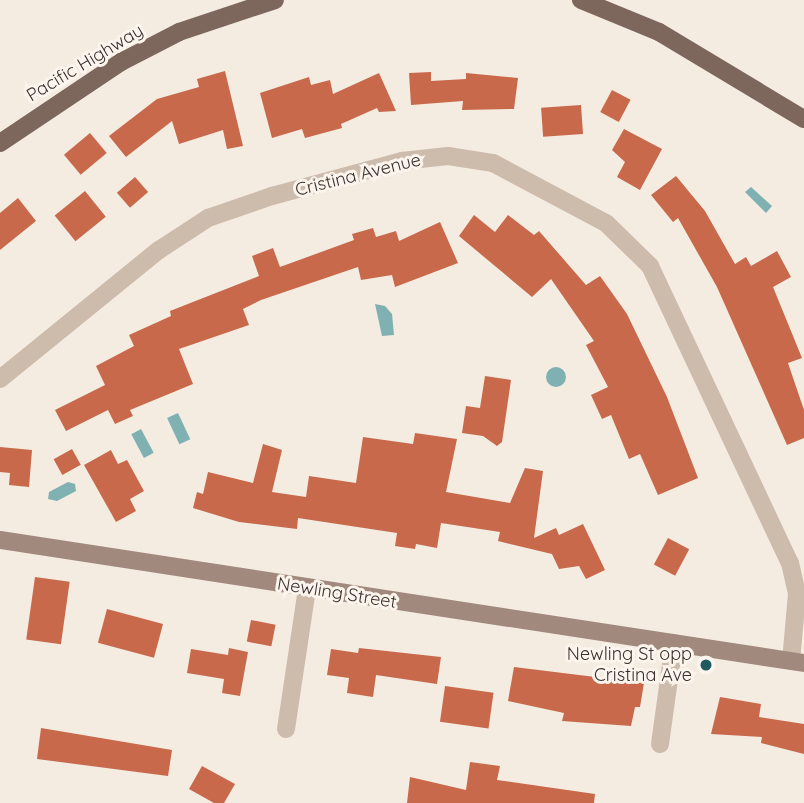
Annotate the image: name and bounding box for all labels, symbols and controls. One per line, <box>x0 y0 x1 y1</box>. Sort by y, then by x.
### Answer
street label: Pacific Highway <box>23 20 147 106</box>
street label: Cristina Avenue <box>293 149 423 201</box>
street label: Newling Street <box>276 573 398 613</box>
place label: Newling St opp Cristina Ave <box>567 644 692 686</box>
marker: Newling St opp Cristina Ave <box>698 657 714 673</box>

